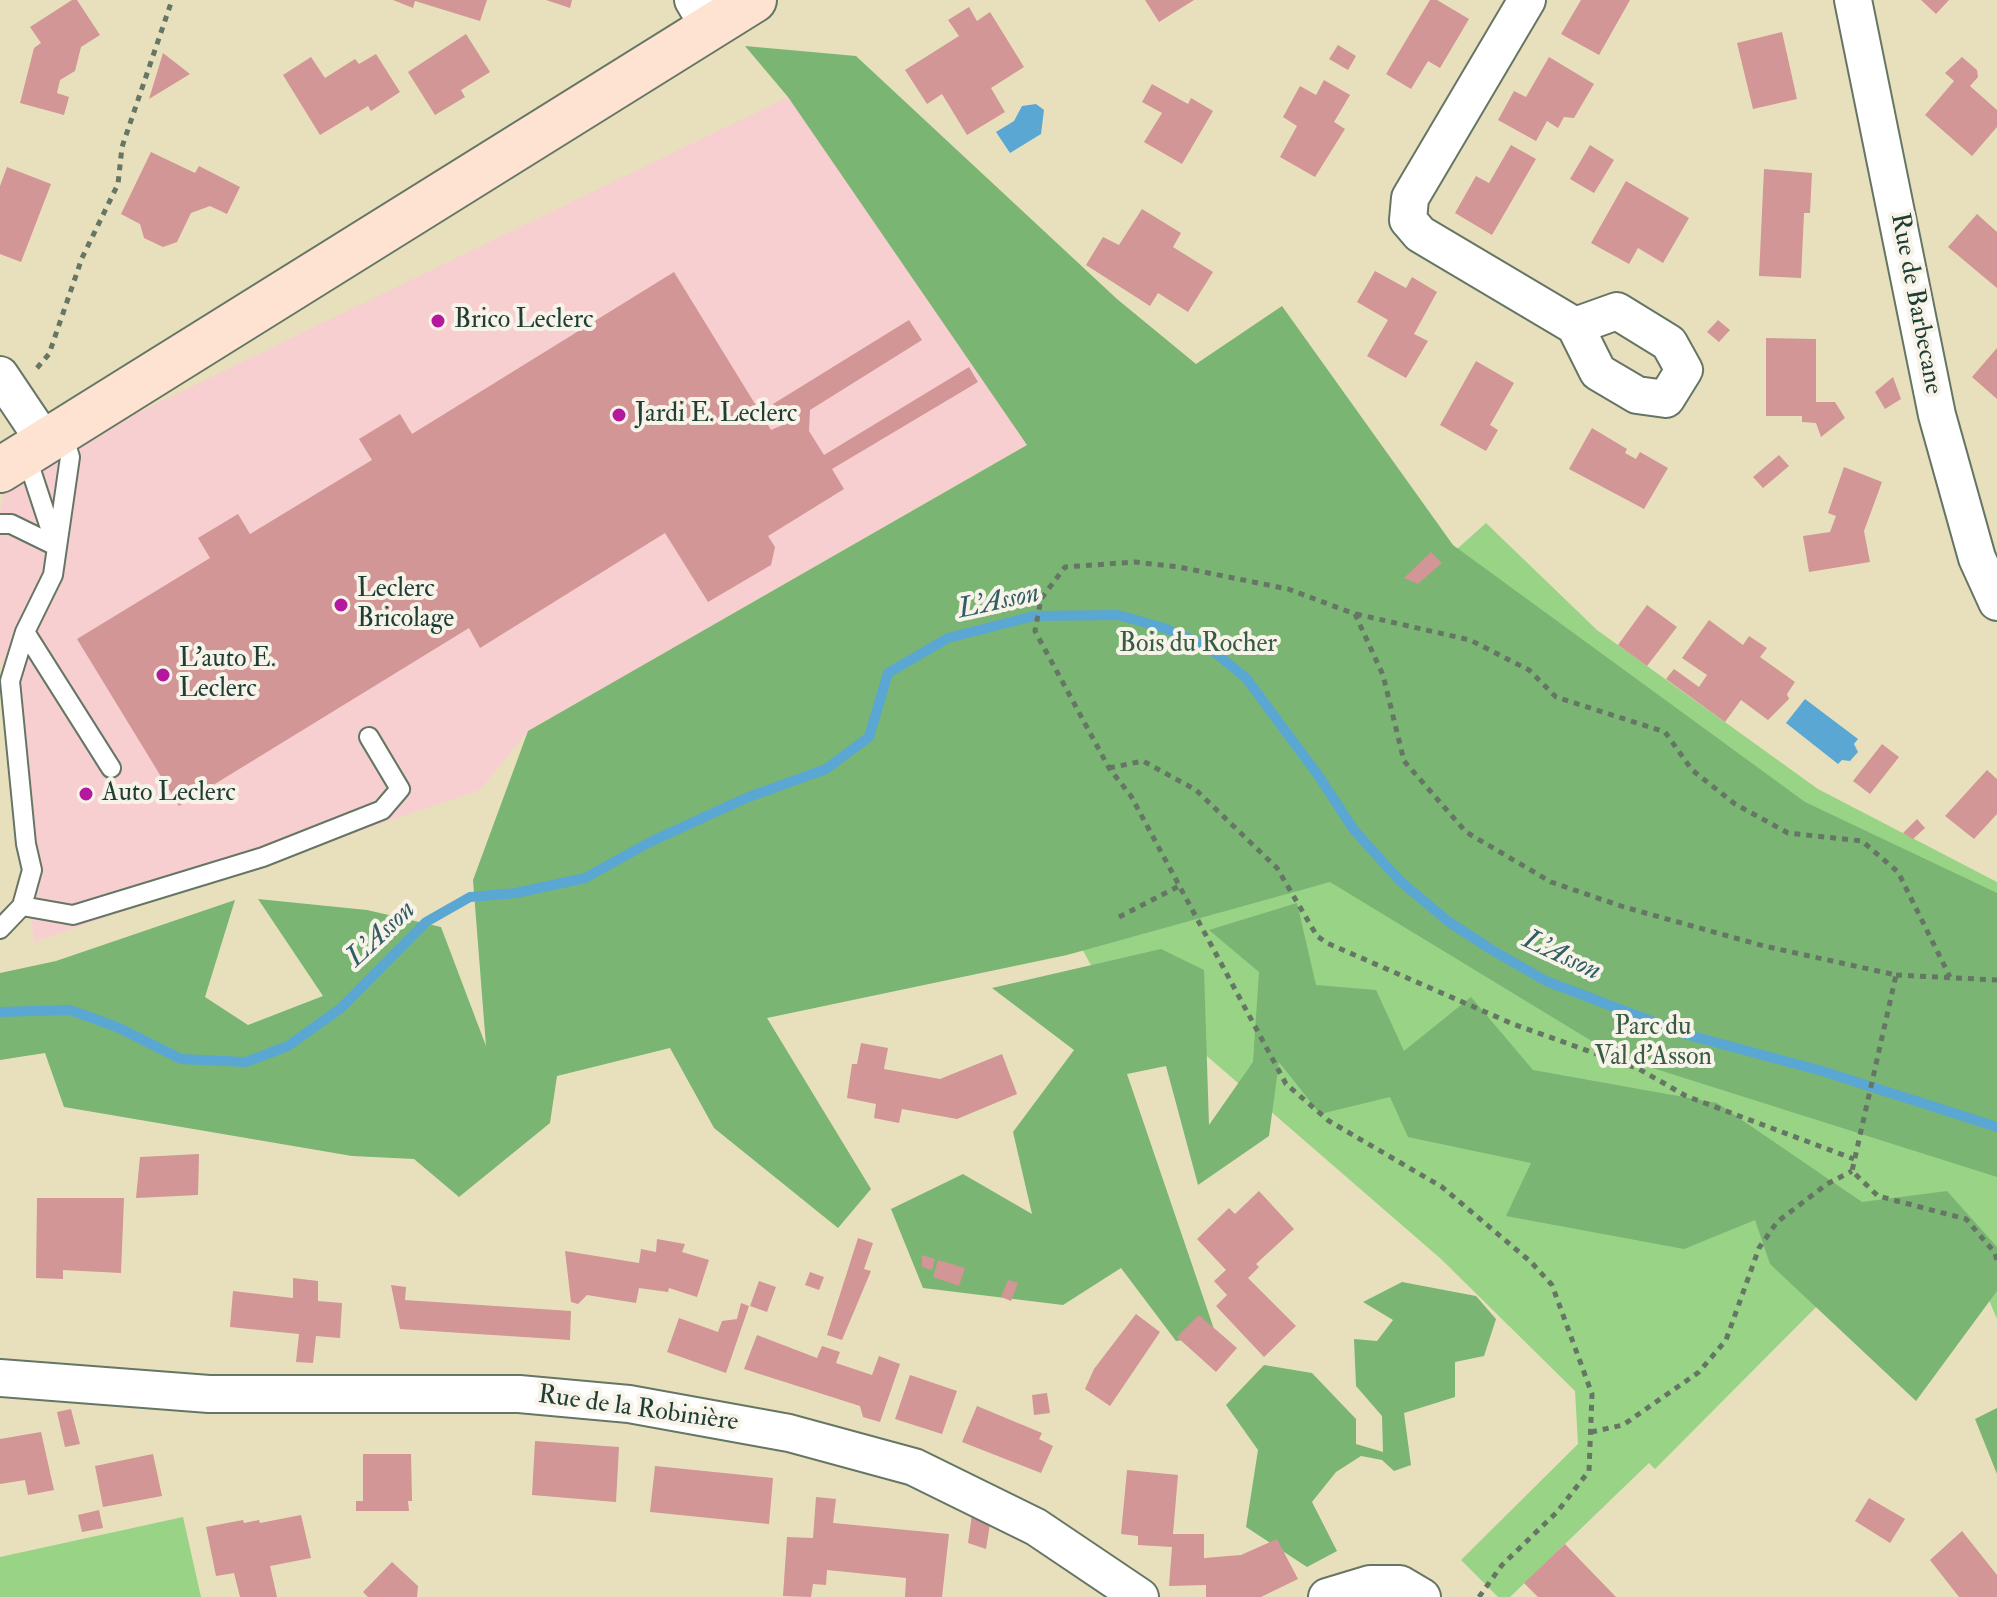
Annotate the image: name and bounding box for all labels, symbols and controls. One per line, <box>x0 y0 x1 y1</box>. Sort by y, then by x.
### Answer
street label: Rue de Barbecane <box>1882 211 1948 397</box>
place label: Brico Leclerc <box>454 305 593 337</box>
marker: Brico Leclerc <box>429 312 447 330</box>
place label: Jardi E. Leclerc <box>635 399 797 431</box>
marker: Jardi E. Leclerc <box>610 406 628 424</box>
place label: Leclerc Bricolage <box>357 574 454 636</box>
water label: L'Asson <box>955 578 1043 628</box>
marker: Leclerc Bricolage <box>332 596 350 614</box>
park label: Bois du Rocher <box>1119 629 1277 661</box>
place label: L'auto E. Leclerc <box>179 644 276 706</box>
marker: L'auto E. Leclerc <box>154 666 172 684</box>
place label: Auto Leclerc <box>102 778 236 810</box>
marker: Auto Leclerc <box>77 785 95 803</box>
water label: L'Asson <box>340 895 424 975</box>
water label: L'Asson <box>1517 924 1605 990</box>
park label: Parc du Val d'Asson <box>1594 1012 1712 1074</box>
street label: Rue de la Robinière <box>536 1380 740 1440</box>

